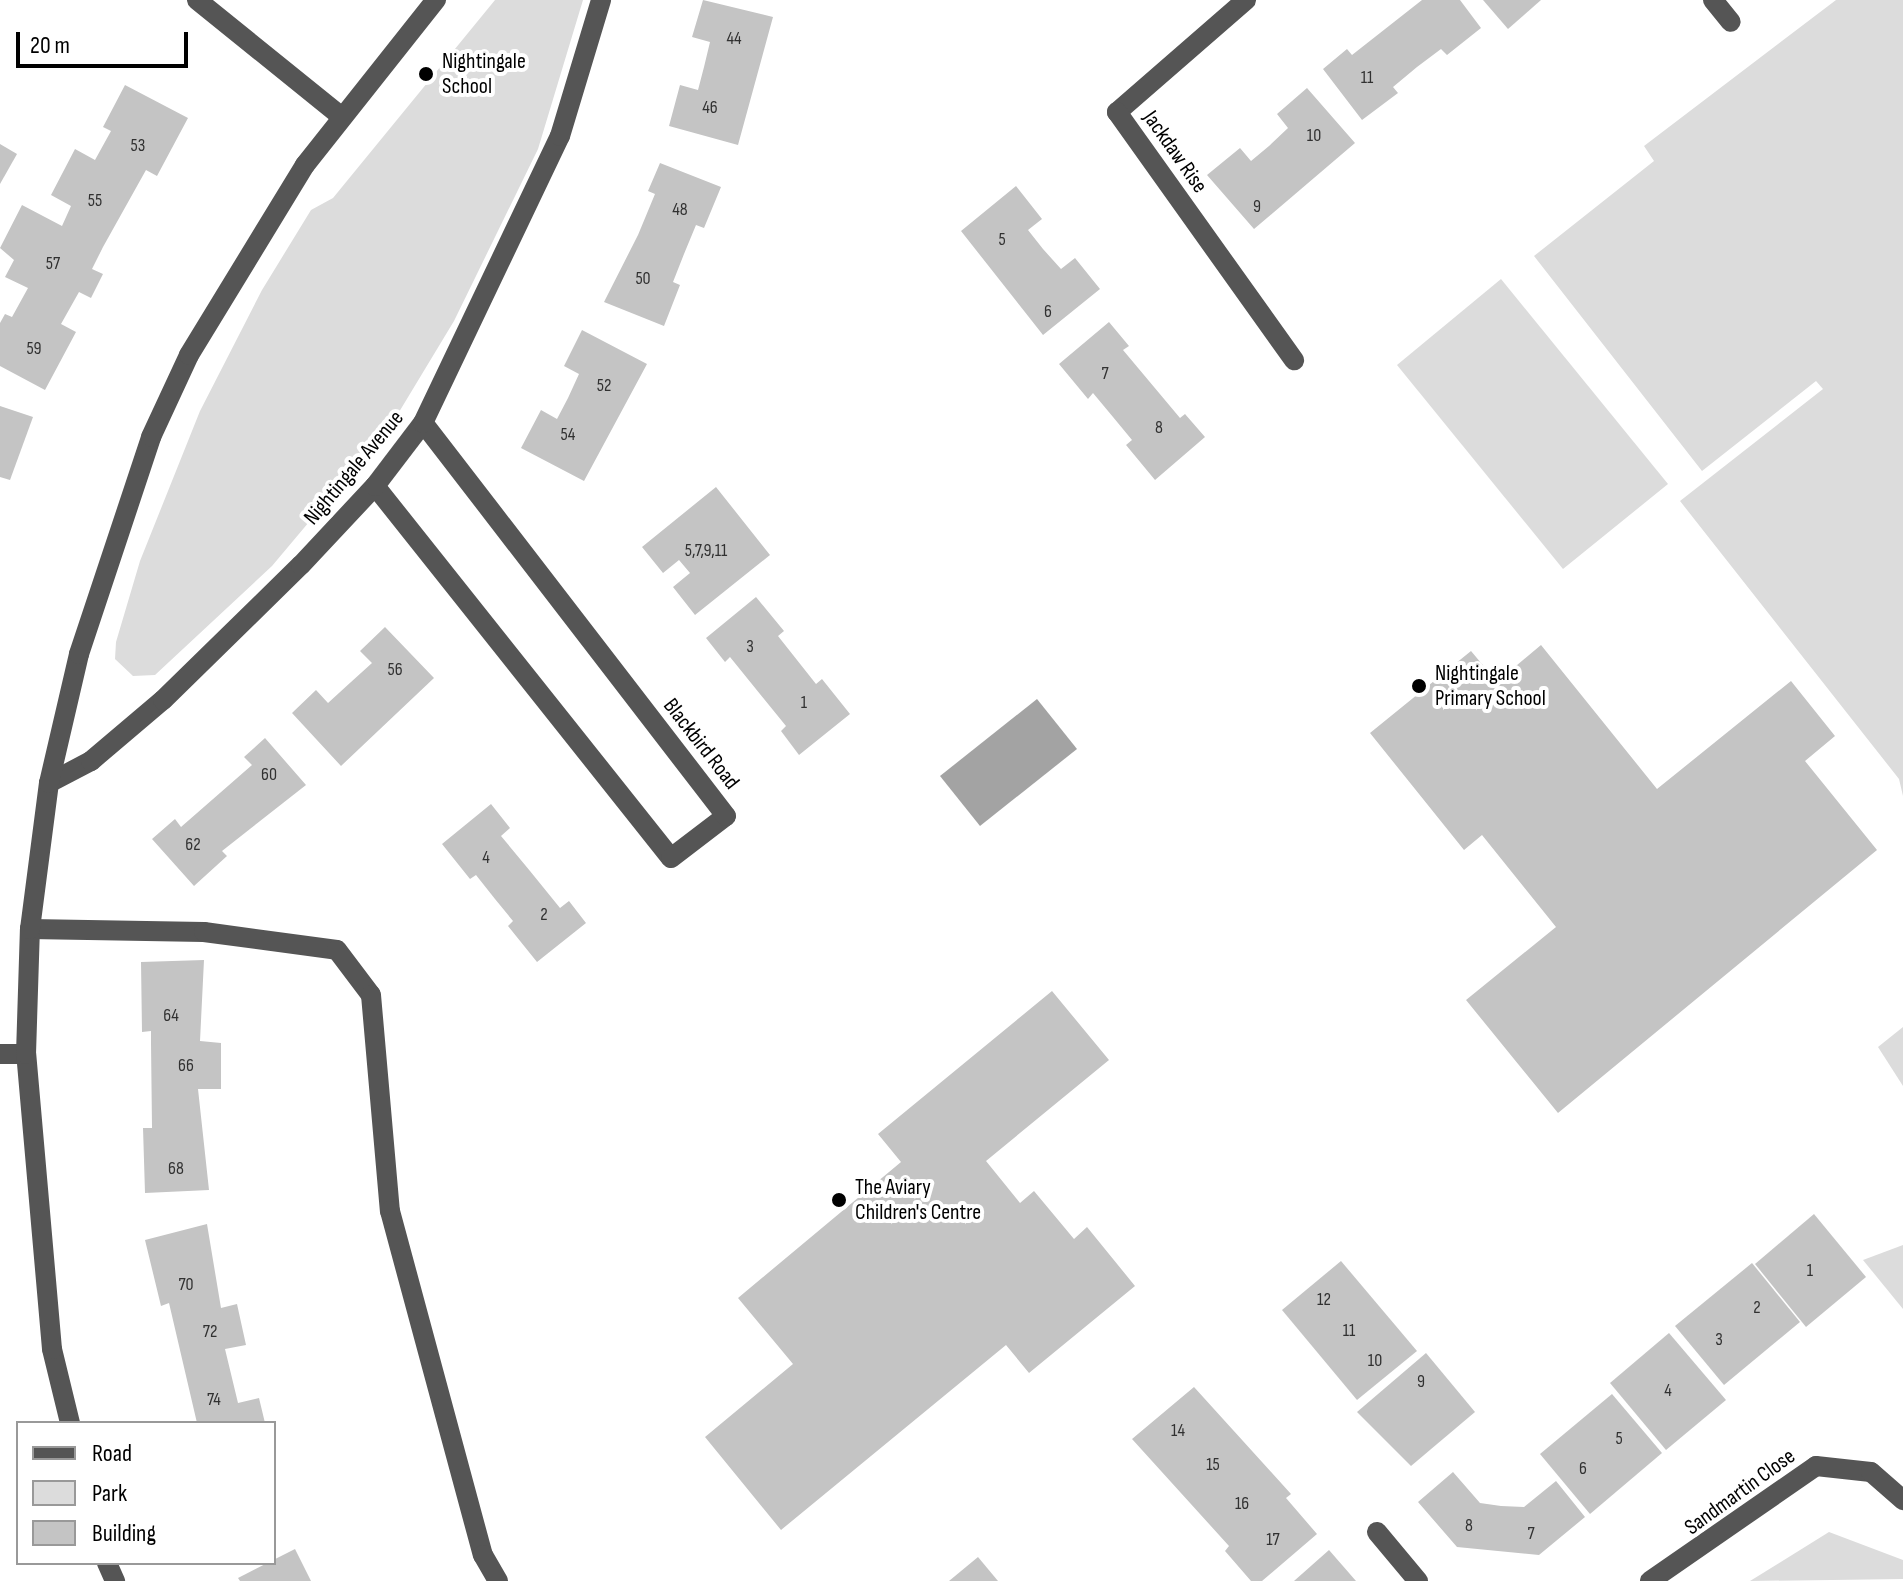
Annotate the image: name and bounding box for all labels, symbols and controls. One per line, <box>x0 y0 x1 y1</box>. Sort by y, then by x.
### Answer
scale bar <box>20 16 192 66</box>
house number: 44 <box>726 28 742 50</box>
text: 20 m <box>30 31 70 60</box>
place label: Nightingale School <box>442 48 526 100</box>
marker: Nightingale School <box>417 65 435 83</box>
house number: 11 <box>1361 67 1373 89</box>
house number: 46 <box>702 97 718 119</box>
street label: Jackdaw Rise <box>1137 106 1213 198</box>
house number: 10 <box>1307 125 1321 147</box>
house number: 53 <box>131 135 145 157</box>
house number: 55 <box>88 190 102 212</box>
house number: 9 <box>1253 196 1261 218</box>
house number: 48 <box>672 199 688 221</box>
house number: 5 <box>998 229 1006 251</box>
house number: 57 <box>46 253 60 275</box>
house number: 50 <box>635 268 651 290</box>
house number: 6 <box>1044 301 1052 323</box>
house number: 59 <box>26 338 42 360</box>
house number: 7 <box>1101 363 1109 385</box>
house number: 52 <box>597 375 611 397</box>
street label: Nightingale Avenue <box>299 405 409 531</box>
house number: 8 <box>1155 417 1163 439</box>
house number: 54 <box>561 424 575 446</box>
house number: 5,7,9,11 <box>685 540 727 562</box>
house number: 3 <box>746 636 754 658</box>
house number: 56 <box>387 659 403 681</box>
place label: Nightingale Primary School <box>1435 660 1546 712</box>
marker: Nightingale Primary School <box>1410 677 1428 695</box>
house number: 1 <box>801 692 807 714</box>
street label: Blackbird Road <box>657 693 745 795</box>
house number: 60 <box>261 764 277 786</box>
house number: 62 <box>185 834 201 856</box>
house number: 4 <box>482 847 490 869</box>
house number: 2 <box>540 904 548 926</box>
house number: 64 <box>163 1005 179 1027</box>
house number: 66 <box>178 1055 194 1077</box>
house number: 68 <box>168 1158 184 1180</box>
place label: The Aviary Children's Centre <box>855 1174 981 1226</box>
marker: The Aviary Children's Centre <box>830 1191 848 1209</box>
house number: 1 <box>1807 1260 1813 1282</box>
house number: 70 <box>178 1274 194 1296</box>
house number: 12 <box>1317 1289 1331 1311</box>
house number: 2 <box>1753 1297 1761 1319</box>
house number: 11 <box>1343 1320 1355 1342</box>
house number: 72 <box>203 1321 217 1343</box>
house number: 3 <box>1715 1329 1723 1351</box>
house number: 10 <box>1368 1350 1382 1372</box>
house number: 9 <box>1417 1371 1425 1393</box>
house number: 4 <box>1664 1380 1672 1402</box>
house number: 74 <box>207 1389 221 1411</box>
house number: 14 <box>1171 1420 1185 1442</box>
legend <box>16 1421 276 1565</box>
house number: 5 <box>1615 1428 1623 1450</box>
text: Road <box>92 1439 132 1468</box>
street label: Sandmartin Close <box>1680 1443 1800 1541</box>
house number: 15 <box>1206 1454 1220 1476</box>
house number: 6 <box>1579 1458 1587 1480</box>
text: Park <box>92 1479 127 1508</box>
house number: 16 <box>1235 1493 1249 1515</box>
house number: 8 <box>1465 1515 1473 1537</box>
text: Building <box>92 1519 156 1548</box>
house number: 7 <box>1527 1523 1535 1545</box>
house number: 17 <box>1266 1529 1280 1551</box>

